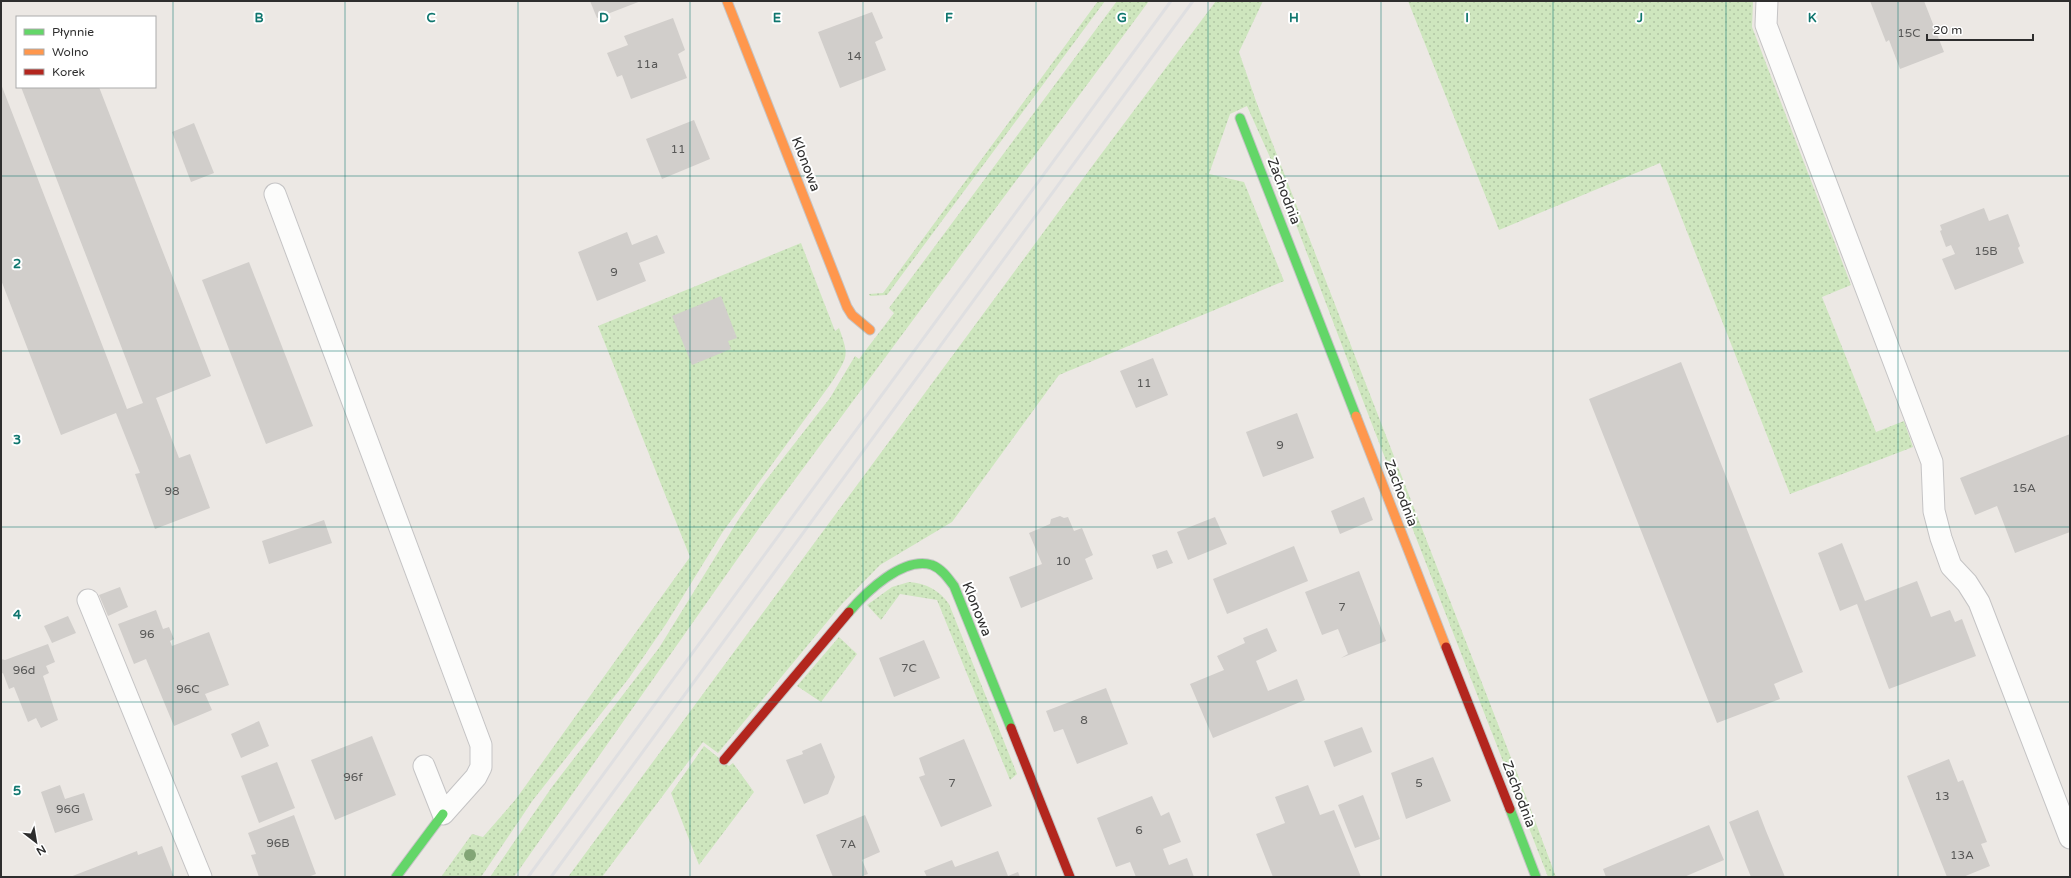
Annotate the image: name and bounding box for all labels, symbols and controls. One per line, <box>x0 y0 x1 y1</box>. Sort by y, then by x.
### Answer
text: B <box>254 10 264 26</box>
text: C <box>426 10 436 26</box>
text: D <box>599 10 609 26</box>
text: E <box>773 10 781 26</box>
text: F <box>945 10 953 26</box>
text: G <box>1117 10 1127 26</box>
text: H <box>1289 10 1299 26</box>
text: I <box>1465 10 1469 26</box>
text: J <box>1636 10 1643 26</box>
text: K <box>1808 10 1817 26</box>
legend <box>16 16 156 88</box>
scale bar <box>1927 16 2033 42</box>
text: 20 m <box>1933 23 1962 37</box>
text: Płynnie <box>52 25 94 39</box>
house number: 15C <box>1897 26 1921 40</box>
text: Wolno <box>52 45 88 59</box>
house number: 14 <box>846 49 862 63</box>
house number: 11a <box>636 57 658 71</box>
text: Korek <box>52 65 86 79</box>
street label: Klonowa <box>788 134 824 194</box>
house number: 11 <box>670 142 686 156</box>
street label: Zachodnia <box>1264 155 1304 227</box>
house number: 15B <box>1974 244 1998 258</box>
text: 2 <box>13 256 21 272</box>
house number: 9 <box>610 265 618 279</box>
house number: 11 <box>1136 376 1152 390</box>
text: 3 <box>13 432 21 448</box>
house number: 9 <box>1276 438 1284 452</box>
street label: Zachodnia <box>1381 457 1421 529</box>
house number: 15A <box>2012 481 2036 495</box>
house number: 98 <box>164 484 180 498</box>
house number: 10 <box>1055 554 1071 568</box>
street label: Klonowa <box>958 579 996 639</box>
house number: 7 <box>1338 600 1346 614</box>
text: 4 <box>13 607 22 623</box>
house number: 96 <box>139 627 155 641</box>
house number: 7C <box>901 661 917 675</box>
house number: 96d <box>13 663 35 677</box>
house number: 96C <box>176 682 200 696</box>
house number: 8 <box>1080 713 1088 727</box>
street label: Zachodnia <box>1499 758 1539 830</box>
house number: 96f <box>343 770 363 784</box>
house number: 7 <box>948 776 956 790</box>
house number: 5 <box>1415 776 1423 790</box>
text: 5 <box>13 783 21 799</box>
house number: 13 <box>1934 789 1950 803</box>
house number: 96G <box>56 802 80 816</box>
north arrow <box>16 822 56 862</box>
house number: 6 <box>1135 823 1143 837</box>
house number: 96B <box>266 836 290 850</box>
house number: 7A <box>840 837 856 851</box>
text: N <box>34 842 48 858</box>
house number: 13A <box>1950 848 1974 862</box>

